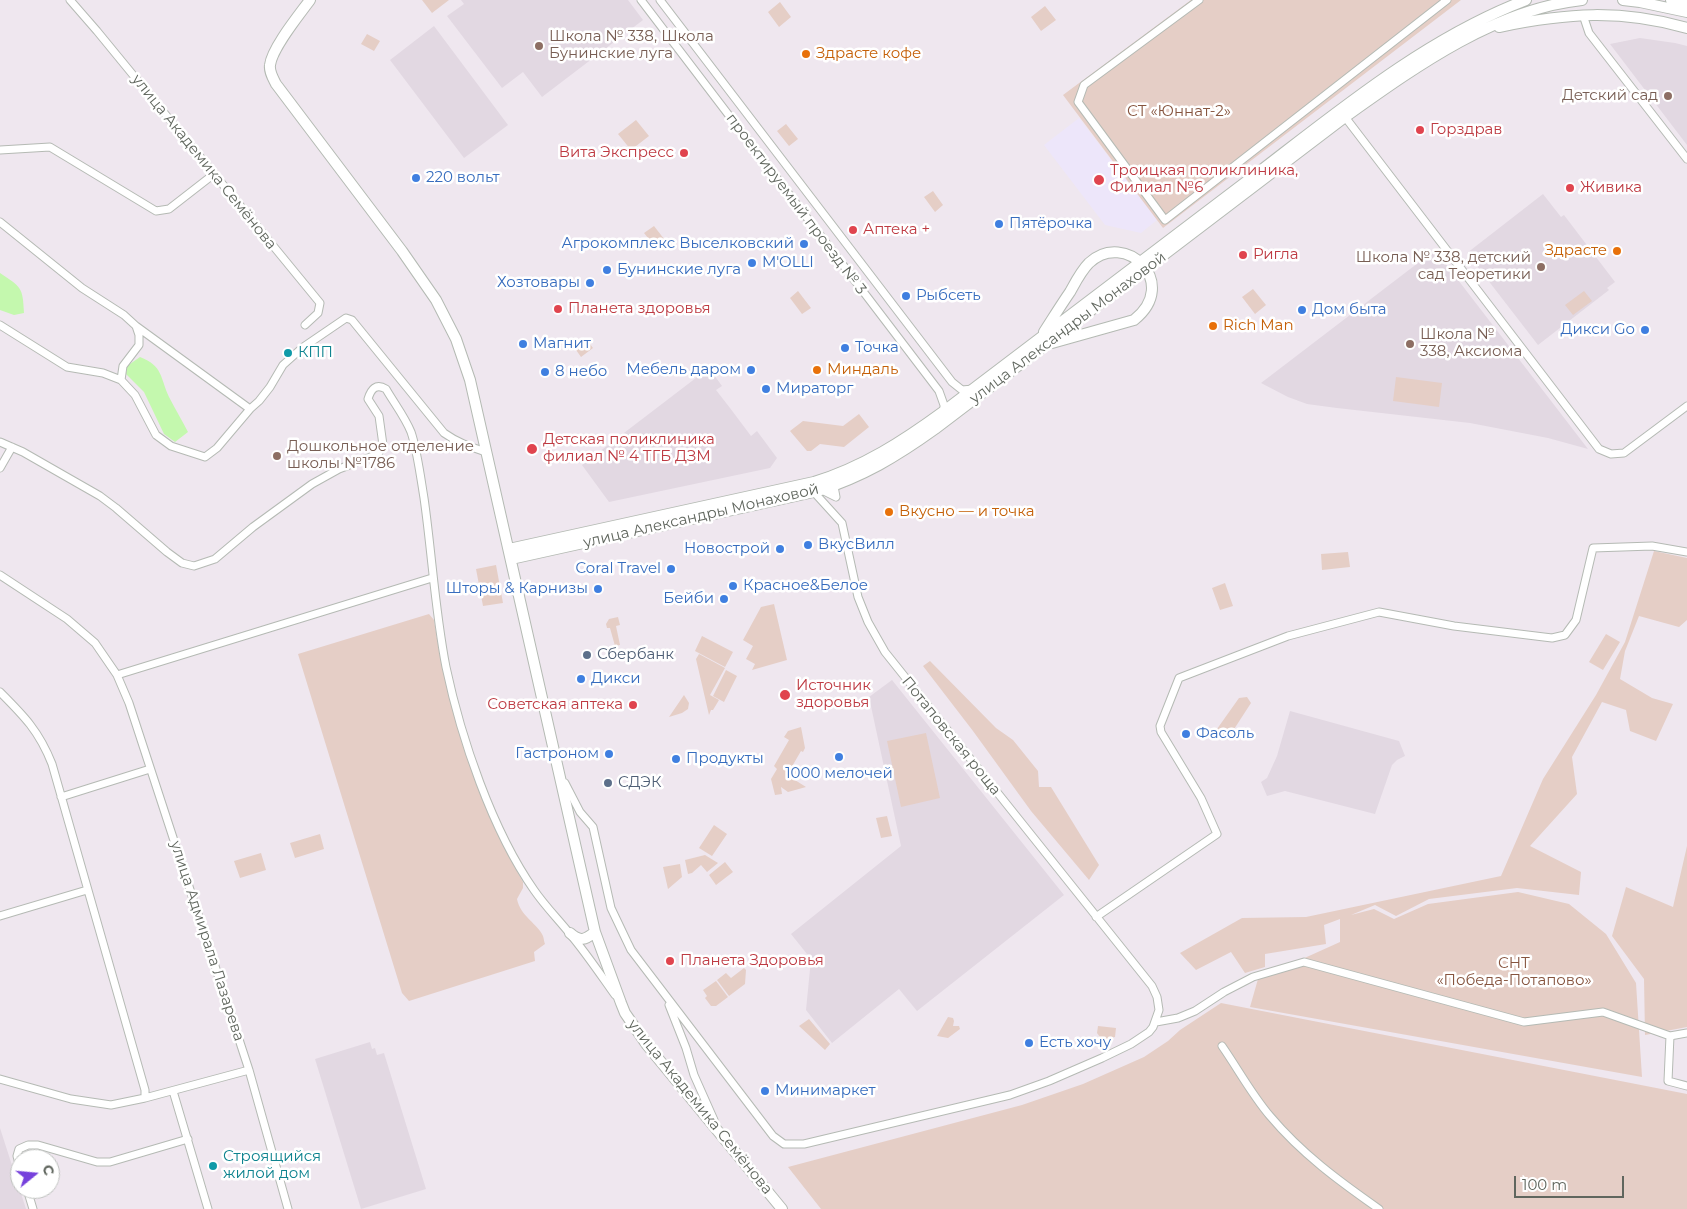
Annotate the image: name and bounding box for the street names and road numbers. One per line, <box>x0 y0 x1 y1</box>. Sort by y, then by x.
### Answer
street label: улица Академика Семёнова <box>128 71 280 253</box>
street label: проектируемый проезд № 3 <box>722 110 870 298</box>
street label: улица Александры Монаховой <box>966 248 1170 408</box>
street label: улица Александры Монаховой <box>581 480 821 552</box>
street label: Потаповская роща <box>898 673 1004 799</box>
street label: улица Адмирала Лазарева <box>166 839 248 1043</box>
street label: улица Академика Семёнова <box>624 1016 776 1198</box>

